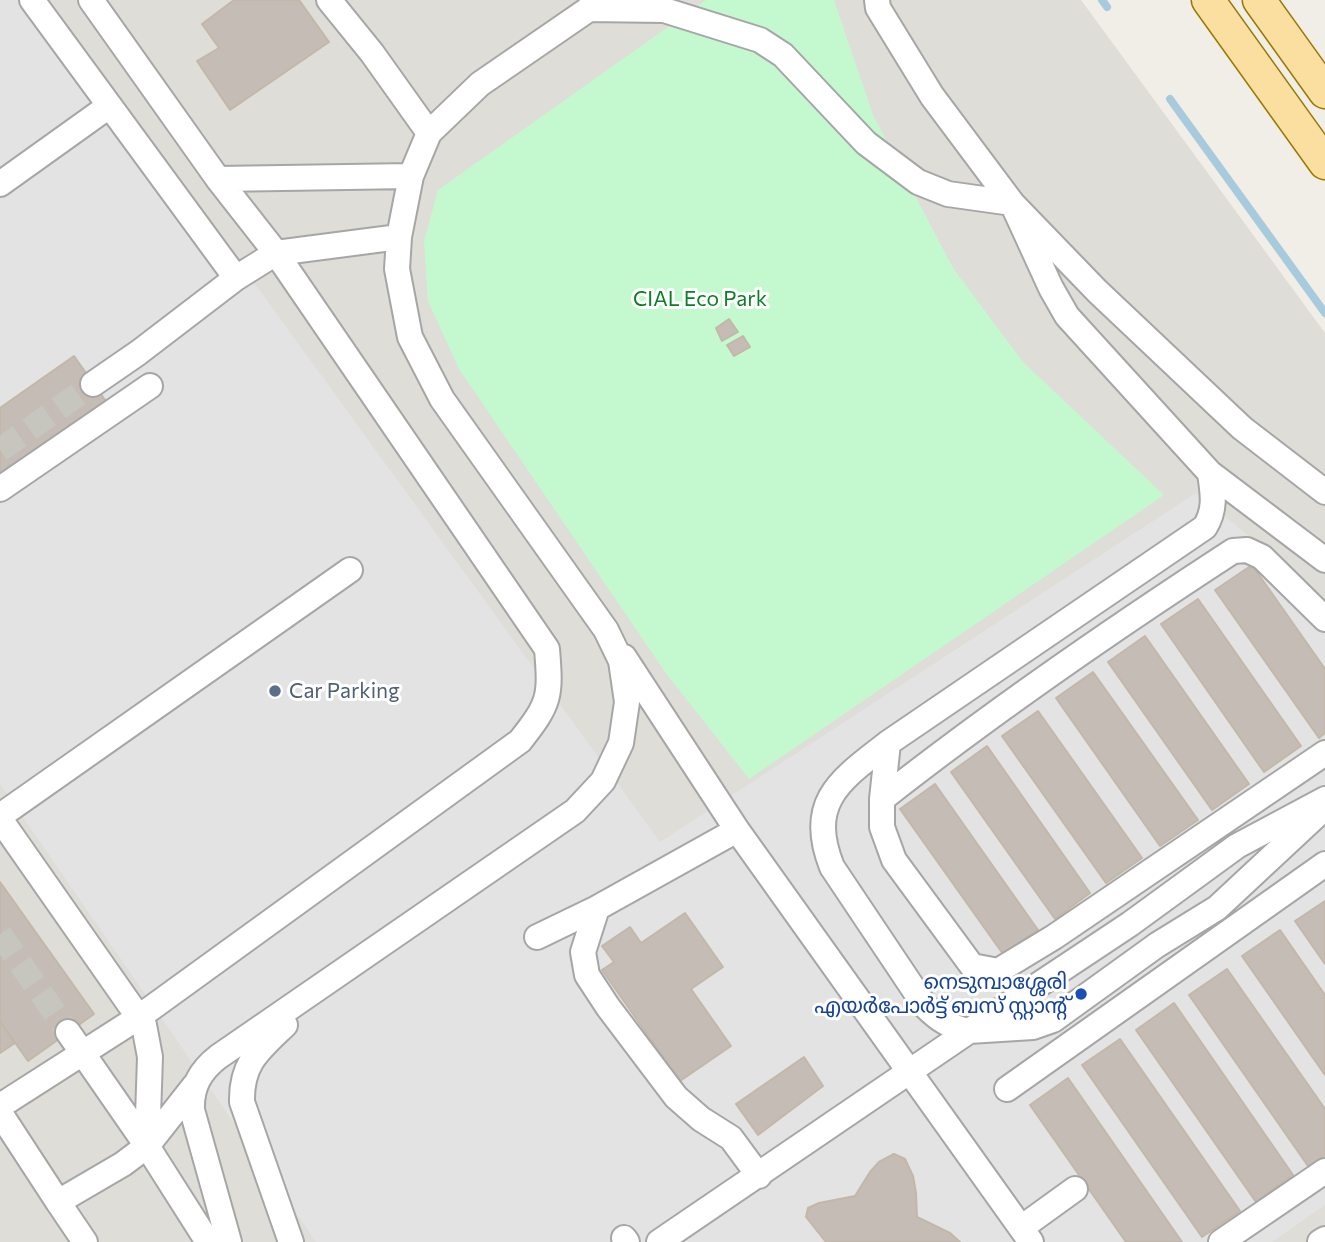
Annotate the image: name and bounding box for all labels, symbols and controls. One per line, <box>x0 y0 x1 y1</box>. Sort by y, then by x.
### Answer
park label: CIAL Eco Park <box>633 286 767 312</box>
place label: Car Parking <box>289 678 400 704</box>
marker: Car Parking <box>267 683 283 699</box>
place label: നെടുമ്പാശ്ശേരി എയർപോർട്ട് ബസ് സ്റ്റാന്റ് <box>814 969 1067 1019</box>
marker: നെടുമ്പാശ്ശേരി എയർപോർട്ട് ബസ് സ്റ്റാന്റ് <box>1073 986 1089 1002</box>

